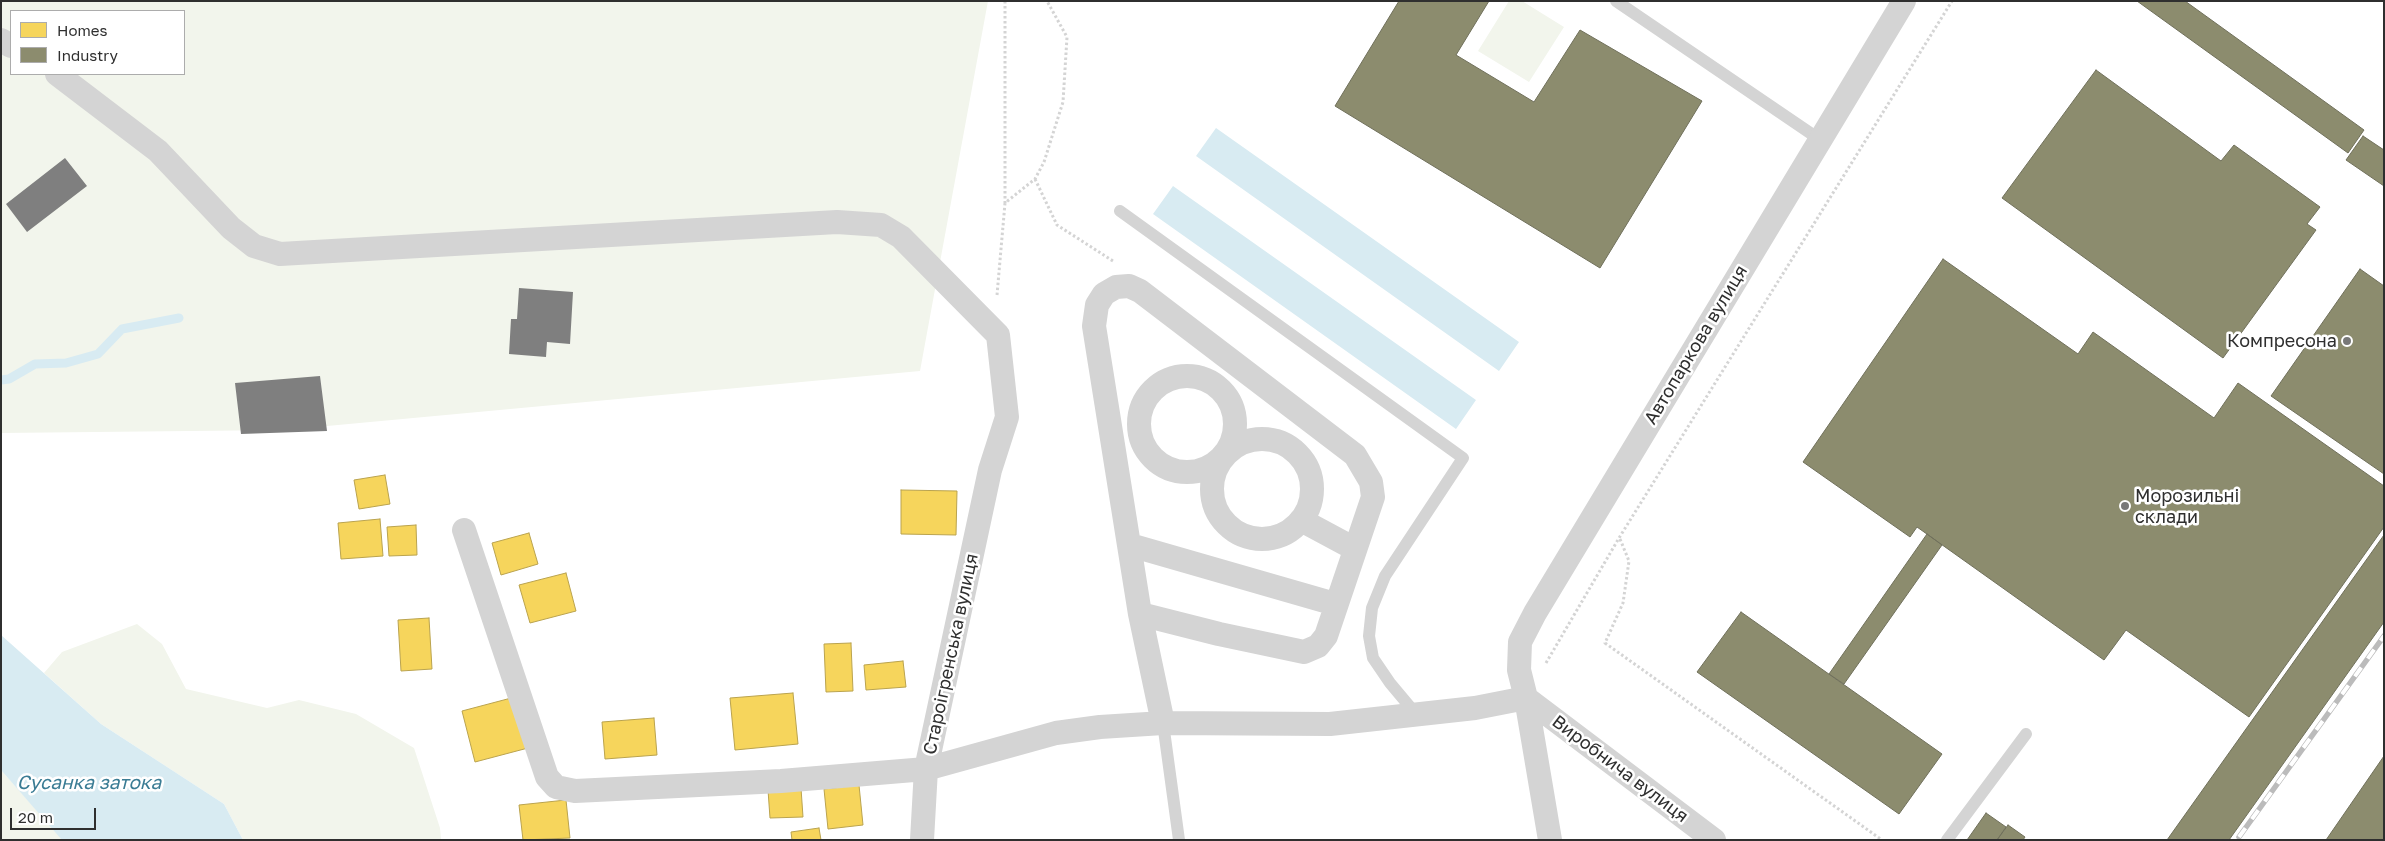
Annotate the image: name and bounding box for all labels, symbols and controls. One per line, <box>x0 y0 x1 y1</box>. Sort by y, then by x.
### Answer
legend <box>10 10 185 75</box>
text: Homes <box>57 21 107 39</box>
text: Industry <box>57 46 118 64</box>
street label: Автопаркова вулиця <box>1640 262 1752 428</box>
place label: Компресона <box>2227 330 2337 352</box>
marker: Компресона <box>2341 335 2353 347</box>
place label: Морозильні склади <box>2135 485 2239 528</box>
marker: Морозильні склади <box>2119 500 2131 512</box>
street label: Староігренська вулиця <box>919 551 983 757</box>
street label: Виробнича вулиця <box>1548 711 1692 827</box>
water label: Сусанка затока <box>17 772 161 794</box>
scale bar <box>12 798 99 830</box>
text: 20 m <box>18 808 53 826</box>

